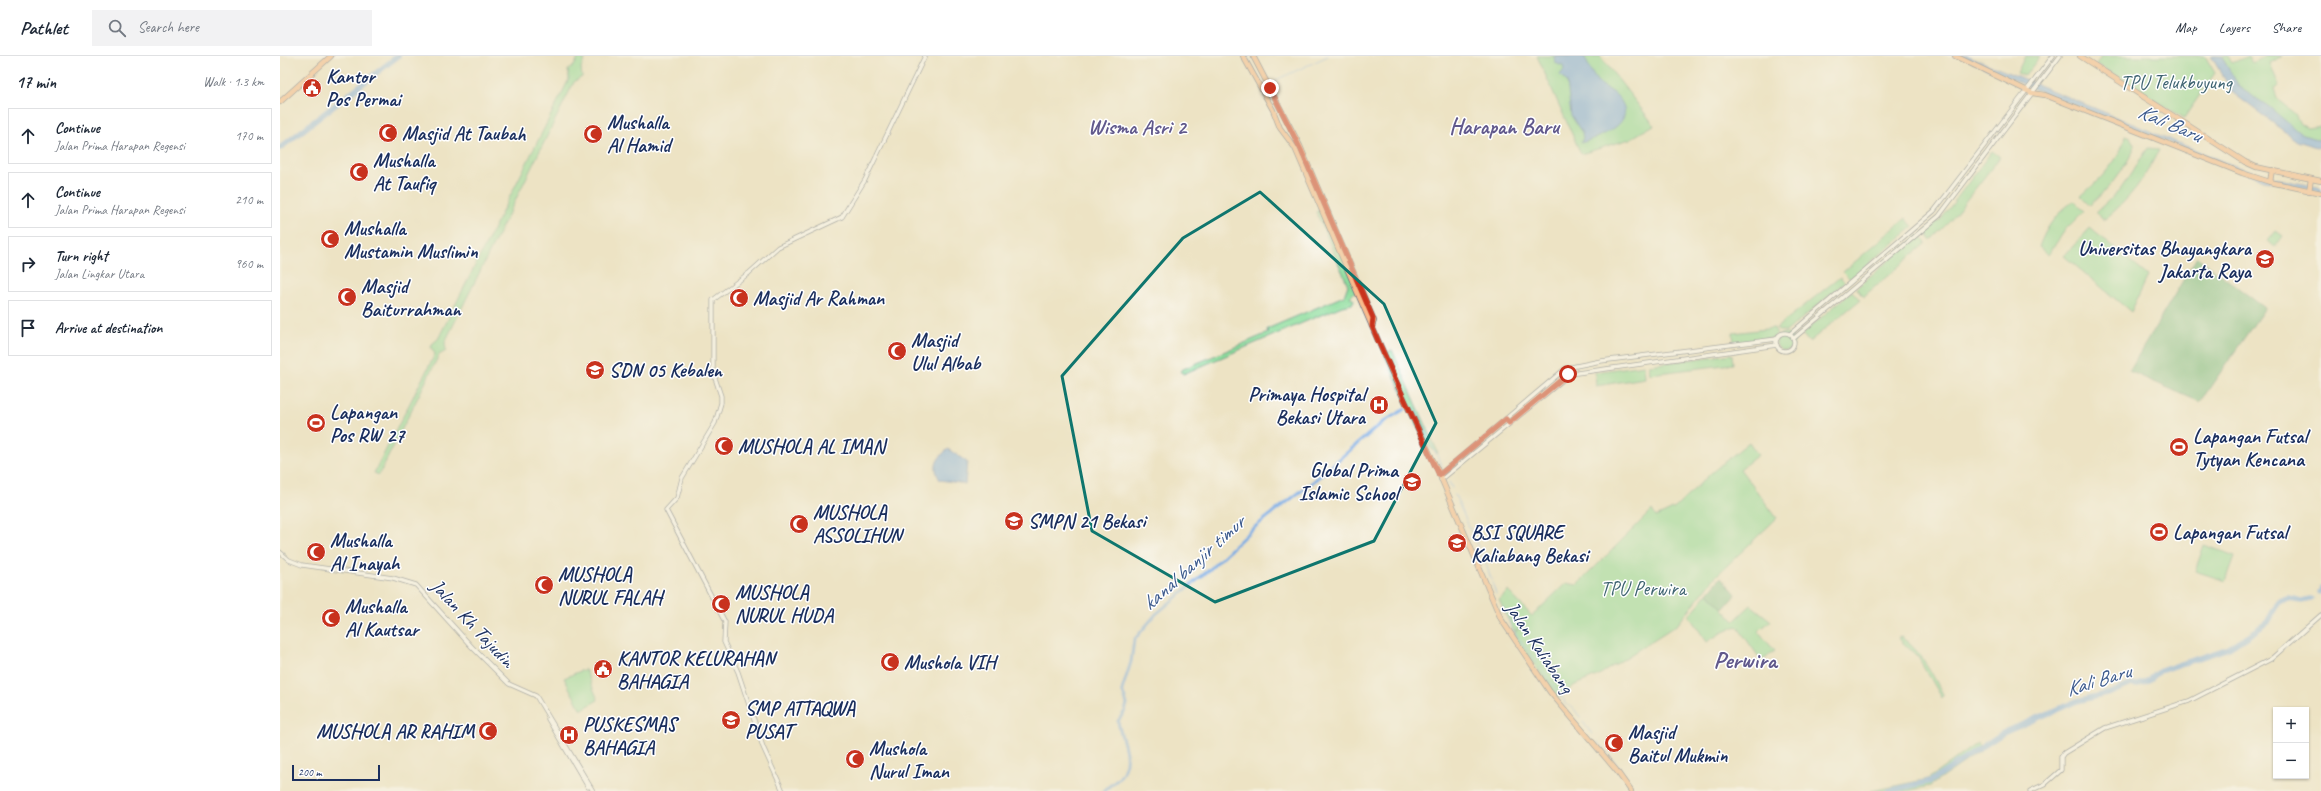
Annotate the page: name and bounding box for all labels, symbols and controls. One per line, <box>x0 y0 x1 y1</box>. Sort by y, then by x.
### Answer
search box <box>92 10 372 46</box>
text: Pathlet <box>20 16 68 40</box>
icon: search <box>106 17 128 39</box>
text: Search here <box>138 18 199 37</box>
text: Map <box>2175 19 2197 36</box>
text: Layers <box>2219 19 2250 36</box>
text: Share <box>2272 19 2301 36</box>
place label: Kantor Pos Permai <box>326 64 404 112</box>
park label: TPU Telukbuyung <box>2120 70 2234 95</box>
text: 17 min <box>16 72 56 93</box>
text: Walk · 1.3 km <box>203 74 264 90</box>
public building icon: Kantor Pos Permai <box>301 77 323 99</box>
route end <box>1261 79 1279 97</box>
water label: Kali Baru <box>2135 98 2208 149</box>
place label: Mushalla Al Hamid <box>607 110 674 158</box>
district label: Harapan Baru <box>1449 113 1561 141</box>
district label: Wisma Asri 2 <box>1088 114 1189 140</box>
text: Continue <box>55 119 100 138</box>
place label: Masjid At Taubah <box>402 121 526 146</box>
mosque icon: Masjid At Taubah <box>377 122 399 144</box>
mosque icon: Mushalla Al Hamid <box>582 123 604 145</box>
icon: ahead <box>17 125 39 147</box>
text: 170 m <box>235 128 263 144</box>
text: Jalan Prima Harapan Regensi <box>55 138 185 154</box>
place label: Mushalla At Taufiq <box>373 148 438 196</box>
mosque icon: Mushalla At Taufiq <box>348 161 370 183</box>
text: Continue <box>55 183 100 202</box>
icon: ahead <box>17 189 39 211</box>
text: 210 m <box>235 192 263 208</box>
text: Jalan Prima Harapan Regensi <box>55 202 185 218</box>
place label: Mushalla Mustamin Muslimin <box>344 216 478 264</box>
mosque icon: Mushalla Mustamin Muslimin <box>319 228 341 250</box>
place label: Universitas Bhayangkara Jakarta Raya <box>2078 236 2253 284</box>
text: Turn right <box>55 247 108 266</box>
school or university icon: Universitas Bhayangkara Jakarta Raya <box>2254 248 2276 270</box>
icon: right <box>17 253 39 275</box>
text: 960 m <box>235 256 263 272</box>
text: Jalan Lingkar Utara <box>55 266 144 282</box>
place label: Masjid Baiturrahman <box>361 274 463 322</box>
mosque icon: Masjid Baiturrahman <box>336 286 358 308</box>
place label: Masjid Ar Rahman <box>753 286 885 311</box>
mosque icon: Masjid Ar Rahman <box>728 287 750 309</box>
icon: arrive <box>17 317 39 339</box>
text: Arrive at destination <box>55 319 162 338</box>
place label: Masjid Ulul Albab <box>911 328 981 376</box>
mosque icon: Masjid Ulul Albab <box>886 340 908 362</box>
place label: SDN 05 Kebalen <box>609 358 724 383</box>
school or university icon: SDN 05 Kebalen <box>584 359 606 381</box>
route start <box>1559 365 1577 383</box>
place label: Primaya Hospital Bekasi Utara <box>1248 382 1369 430</box>
hospital icon: Primaya Hospital Bekasi Utara <box>1368 394 1390 416</box>
place label: Lapangan Pos RW 27 <box>330 400 406 448</box>
sports icon: Lapangan Pos RW 27 <box>305 412 327 434</box>
place label: Lapangan Futsal Tytyan Kencana <box>2193 424 2311 472</box>
place label: MUSHOLA AL IMAN <box>738 434 888 459</box>
mosque icon: MUSHOLA AL IMAN <box>713 435 735 457</box>
sports icon: Lapangan Futsal Tytyan Kencana <box>2168 436 2190 458</box>
place label: Global Prima Islamic School <box>1299 458 1402 506</box>
school or university icon: Global Prima Islamic School <box>1401 471 1423 493</box>
place label: MUSHOLA ASSOLIHUN <box>813 500 905 548</box>
water label: kanal banjir timur <box>1136 507 1253 616</box>
place label: SMPN 21 Bekasi <box>1028 509 1148 534</box>
school or university icon: SMPN 21 Bekasi <box>1003 510 1025 532</box>
mosque icon: MUSHOLA ASSOLIHUN <box>788 513 810 535</box>
place label: BSI SQUARE Kaliabang Bekasi <box>1471 520 1591 568</box>
place label: Lapangan Futsal <box>2173 520 2291 545</box>
sports icon: Lapangan Futsal <box>2148 521 2170 543</box>
place label: Mushalla Al Inayah <box>330 528 401 576</box>
school or university icon: BSI SQUARE Kaliabang Bekasi <box>1446 532 1468 554</box>
mosque icon: Mushalla Al Inayah <box>305 541 327 563</box>
place label: MUSHOLA NURUL FALAH <box>558 562 665 610</box>
street label: Jalan Kh Tajudin <box>425 573 521 674</box>
mosque icon: MUSHOLA NURUL FALAH <box>533 574 555 596</box>
park label: TPU Perwira <box>1600 576 1688 601</box>
place label: MUSHOLA NURUL HUDA <box>735 580 835 628</box>
mosque icon: MUSHOLA NURUL HUDA <box>710 593 732 615</box>
place label: Mushalla Al Kautsar <box>345 594 421 642</box>
street label: Jalan Kaliabang <box>1499 596 1581 700</box>
mosque icon: Mushalla Al Kautsar <box>320 607 342 629</box>
district label: Perwira <box>1713 645 1779 675</box>
place label: KANTOR KELURAHAN BAHAGIA <box>617 646 778 694</box>
place label: Mushola VIH <box>904 650 999 675</box>
mosque icon: Mushola VIH <box>879 651 901 673</box>
water label: Kali Baru <box>2063 657 2136 702</box>
public building icon: KANTOR KELURAHAN BAHAGIA <box>592 658 614 680</box>
place label: SMP ATTAQWA PUSAT <box>745 696 856 744</box>
map controls <box>2273 707 2309 779</box>
button: + <box>2273 707 2309 743</box>
school or university icon: SMP ATTAQWA PUSAT <box>720 709 742 731</box>
place label: PUSKESMAS BAHAGIA <box>583 712 679 760</box>
place label: MUSHOLA AR RAHIM <box>316 719 475 744</box>
mosque icon: MUSHOLA AR RAHIM <box>477 720 499 742</box>
place label: Masjid Baitul Mukmin <box>1628 720 1728 768</box>
hospital icon: PUSKESMAS BAHAGIA <box>558 724 580 746</box>
mosque icon: Masjid Baitul Mukmin <box>1603 732 1625 754</box>
place label: Mushola Nurul Iman <box>869 736 950 784</box>
button: − <box>2273 743 2309 779</box>
mosque icon: Mushola Nurul Iman <box>844 748 866 770</box>
scale bar <box>292 763 380 782</box>
text: 200 m <box>298 765 322 779</box>

